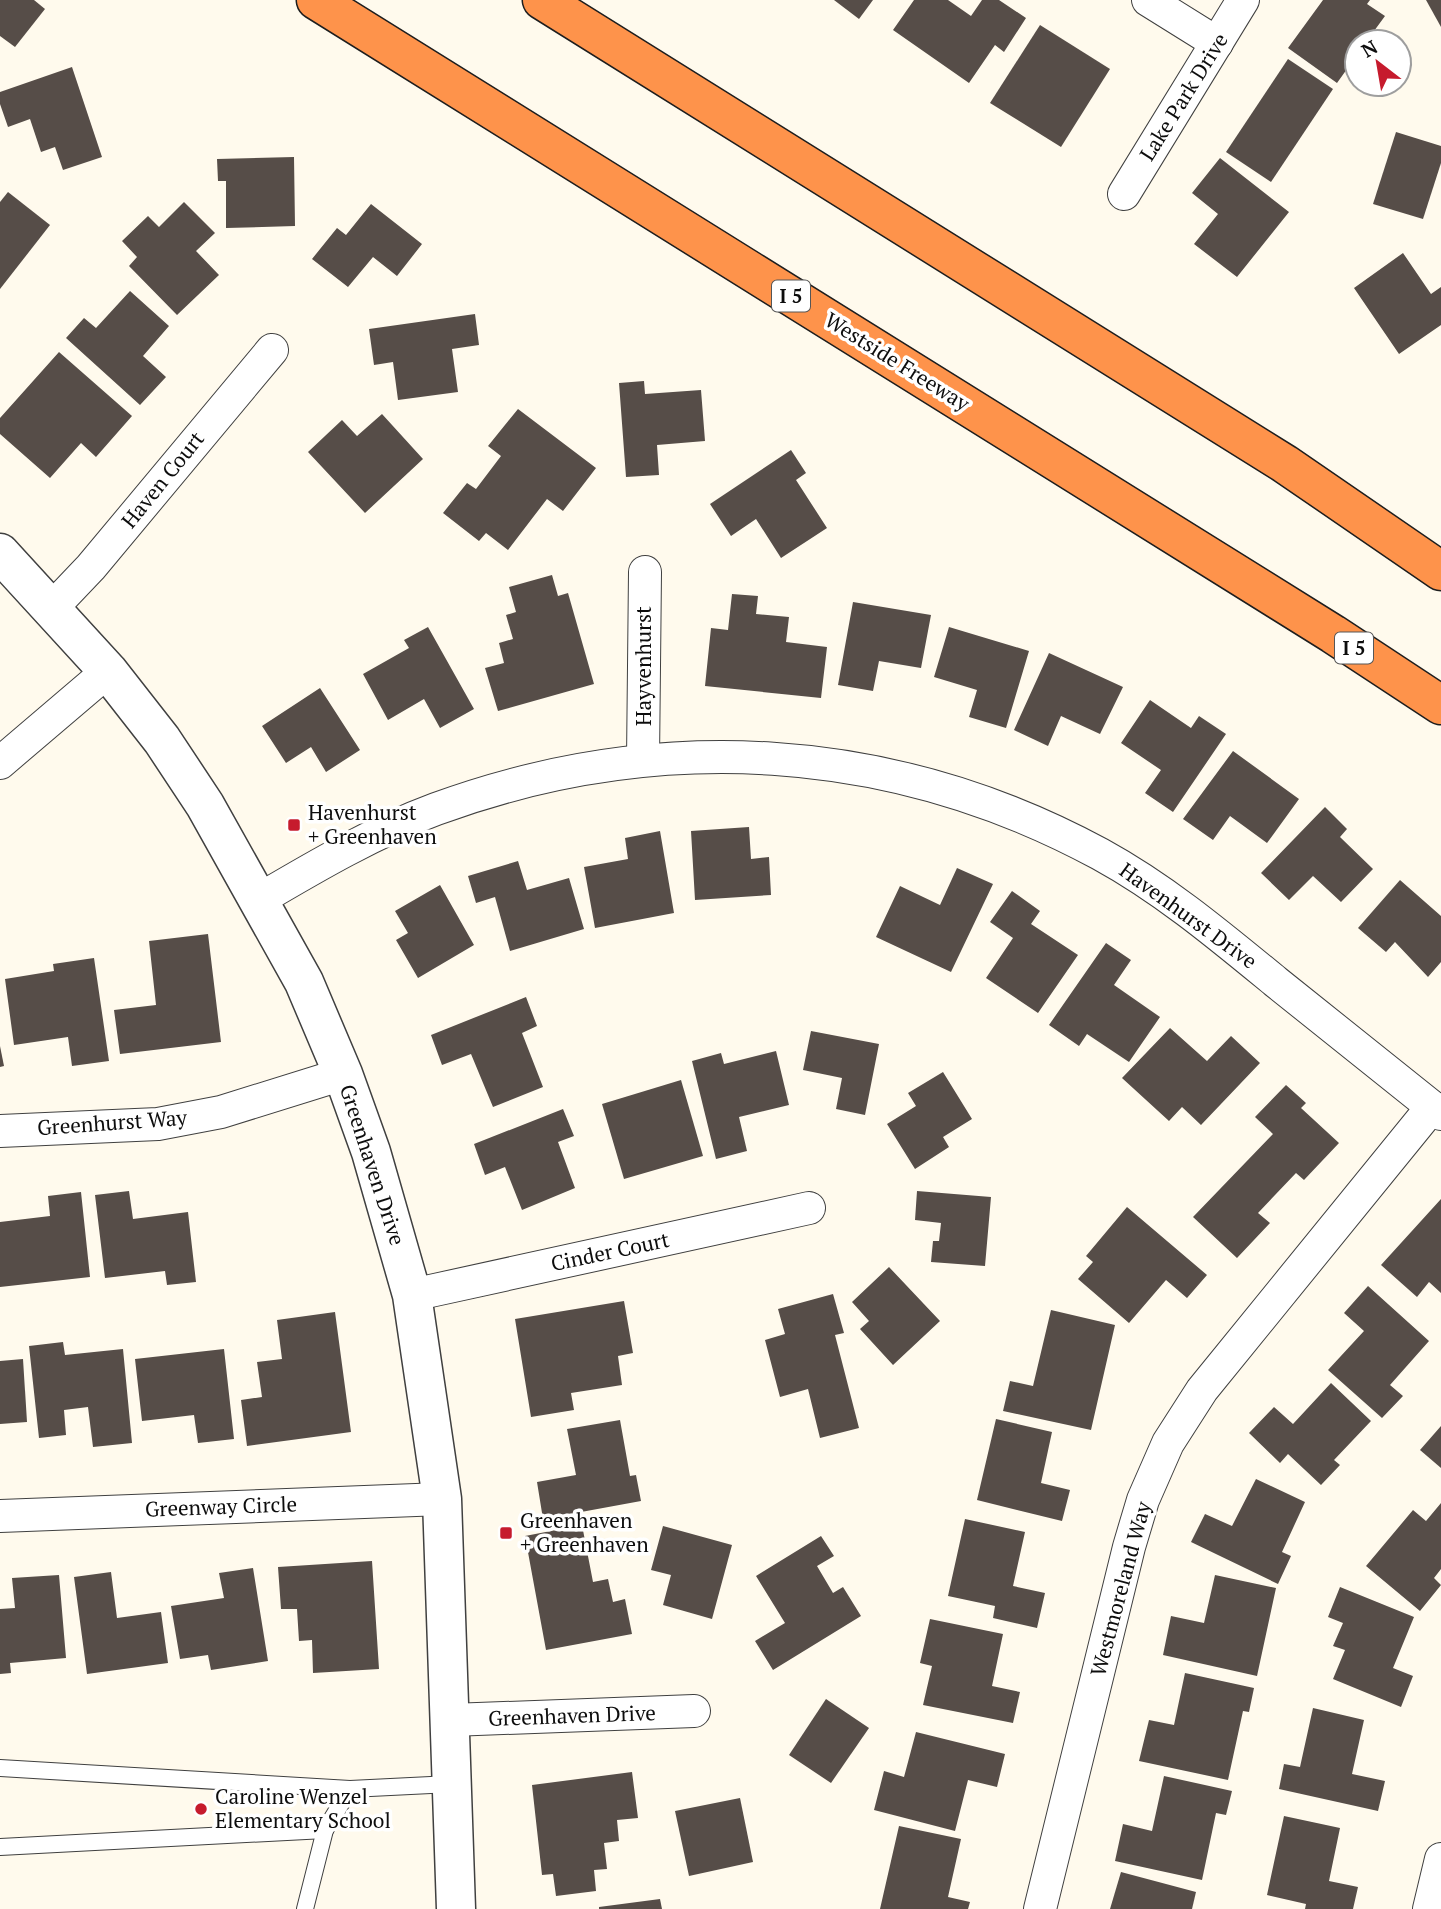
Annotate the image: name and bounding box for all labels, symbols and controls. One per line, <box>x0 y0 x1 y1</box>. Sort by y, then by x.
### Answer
street label: Lake Park Drive <box>1133 27 1234 166</box>
north arrow <box>1343 28 1413 98</box>
text: N <box>1356 33 1382 62</box>
road number: I 5 <box>772 280 810 312</box>
street label: Westside Freeway <box>820 305 975 417</box>
street label: Haven Court <box>115 425 210 534</box>
street label: Hayvenhurst <box>629 606 657 726</box>
road number: I 5 <box>1335 632 1373 664</box>
place label: Havenhurst + Greenhaven <box>308 798 437 850</box>
marker: Havenhurst + Greenhaven <box>286 817 302 833</box>
street label: Havenhurst Drive <box>1114 856 1263 975</box>
street label: Greenhaven Drive <box>334 1081 412 1249</box>
street label: Greenhurst Way <box>36 1103 188 1141</box>
street label: Cinder Court <box>548 1225 672 1277</box>
street label: Greenway Circle <box>144 1489 298 1523</box>
street label: Westmoreland Way <box>1083 1498 1157 1679</box>
place label: Greenhaven + Greenhaven <box>520 1506 649 1558</box>
marker: Greenhaven + Greenhaven <box>498 1525 514 1541</box>
street label: Greenhaven Drive <box>488 1698 656 1732</box>
place label: Caroline Wenzel Elementary School <box>215 1782 391 1834</box>
marker: Caroline Wenzel Elementary School <box>193 1801 209 1817</box>

